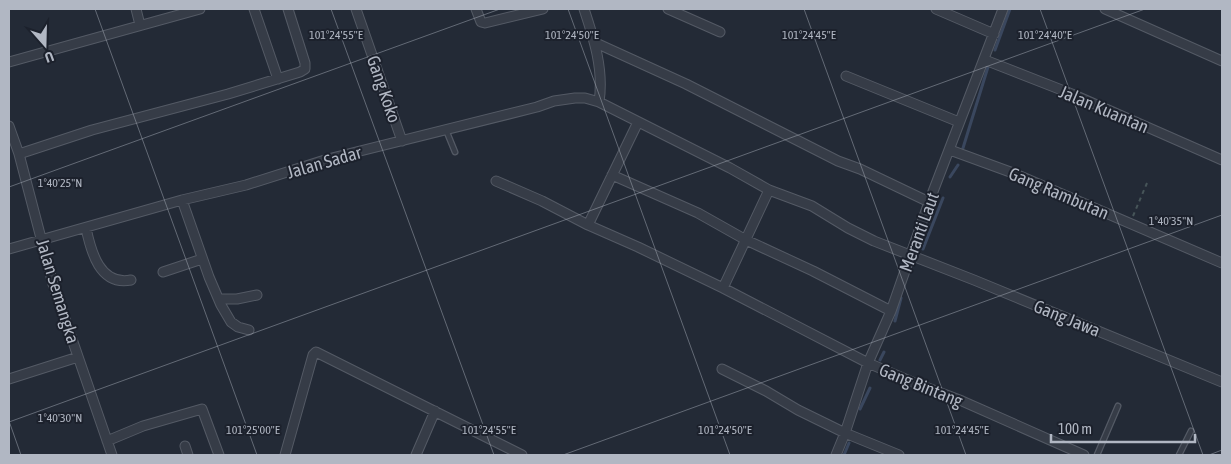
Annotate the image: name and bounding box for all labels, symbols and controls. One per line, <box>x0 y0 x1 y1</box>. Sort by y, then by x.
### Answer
north arrow <box>20 20 70 70</box>
text: 101°24'55"E <box>309 28 363 42</box>
text: 101°24'50"E <box>545 28 599 42</box>
text: 101°24'45"E <box>782 28 836 42</box>
text: 101°24'40"E <box>1018 28 1072 42</box>
text: U <box>43 48 56 66</box>
street label: Gang Koko <box>363 53 405 125</box>
street label: Jalan Kuantan <box>1056 81 1152 137</box>
street label: Jalan Sadar <box>284 141 364 183</box>
street label: Gang Rambutan <box>1006 162 1112 224</box>
text: 1°40'25"N <box>38 176 82 190</box>
street label: Meranti Laut <box>895 189 943 275</box>
text: 1°40'35"N <box>1149 214 1193 228</box>
street label: Jalan Semangka <box>32 236 84 346</box>
street label: Gang Jawa <box>1031 295 1103 341</box>
street label: Gang Bintang <box>876 359 966 411</box>
text: 1°40'30"N <box>38 411 82 425</box>
scale bar <box>1051 412 1195 444</box>
text: 100 m <box>1058 420 1092 437</box>
text: 101°25'00"E <box>226 423 280 437</box>
text: 101°24'55"E <box>462 423 516 437</box>
text: 101°24'50"E <box>698 423 752 437</box>
text: 101°24'45"E <box>935 423 989 437</box>

